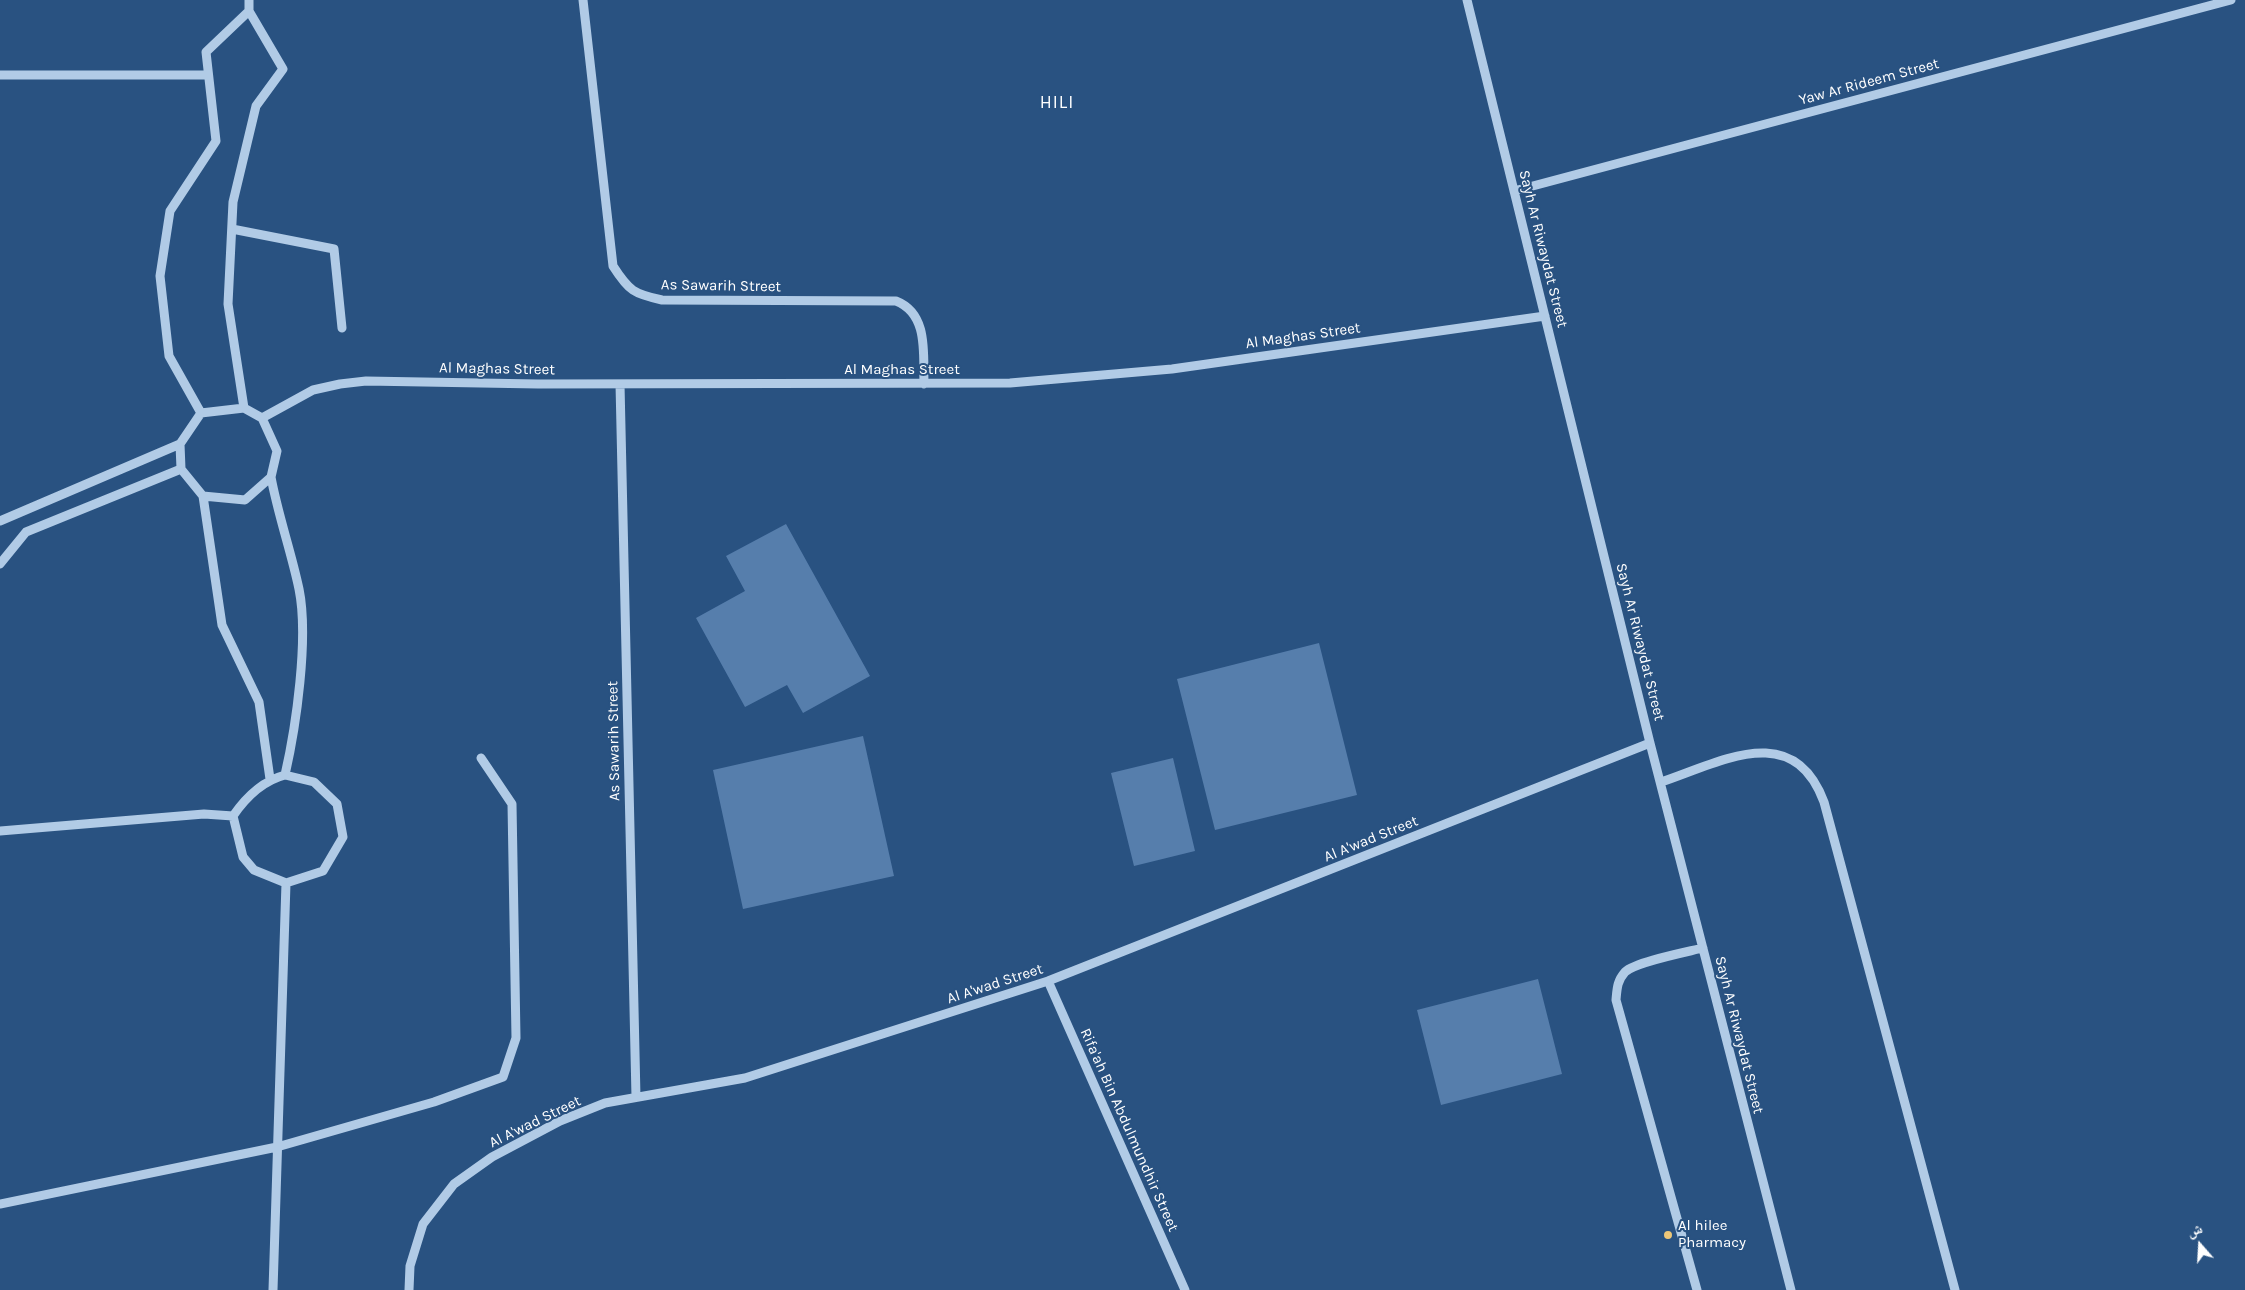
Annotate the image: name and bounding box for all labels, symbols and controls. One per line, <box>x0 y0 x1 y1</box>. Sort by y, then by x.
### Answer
street label: Yaw Ar Rideem Street <box>1797 55 1941 109</box>
district label: HILI <box>1039 92 1075 114</box>
street label: Sayh Ar Riwaydat Street <box>1515 168 1571 330</box>
street label: As Sawarih Street <box>661 276 781 296</box>
street label: Al Maghas Street <box>1244 319 1362 353</box>
street label: Al Maghas Street <box>439 359 555 379</box>
street label: Al Maghas Street <box>844 361 960 379</box>
street label: Sayh Ar Riwaydat Street <box>1612 561 1668 723</box>
street label: As Sawarih Street <box>604 681 624 801</box>
street label: Al A'wad Street <box>1321 812 1421 866</box>
street label: Sayh Ar Riwaydat Street <box>1711 954 1767 1116</box>
street label: Al A'wad Street <box>945 960 1045 1008</box>
street label: Rifa'ah Bin Abdulmundhir Street <box>1076 1025 1182 1235</box>
street label: Al A'wad Street <box>486 1092 584 1152</box>
place label: Al hilee Pharmacy <box>1678 1217 1746 1252</box>
north arrow <box>2175 1220 2225 1270</box>
text: ش <box>2185 1220 2205 1241</box>
marker: Al hilee Pharmacy <box>1662 1229 1674 1241</box>

